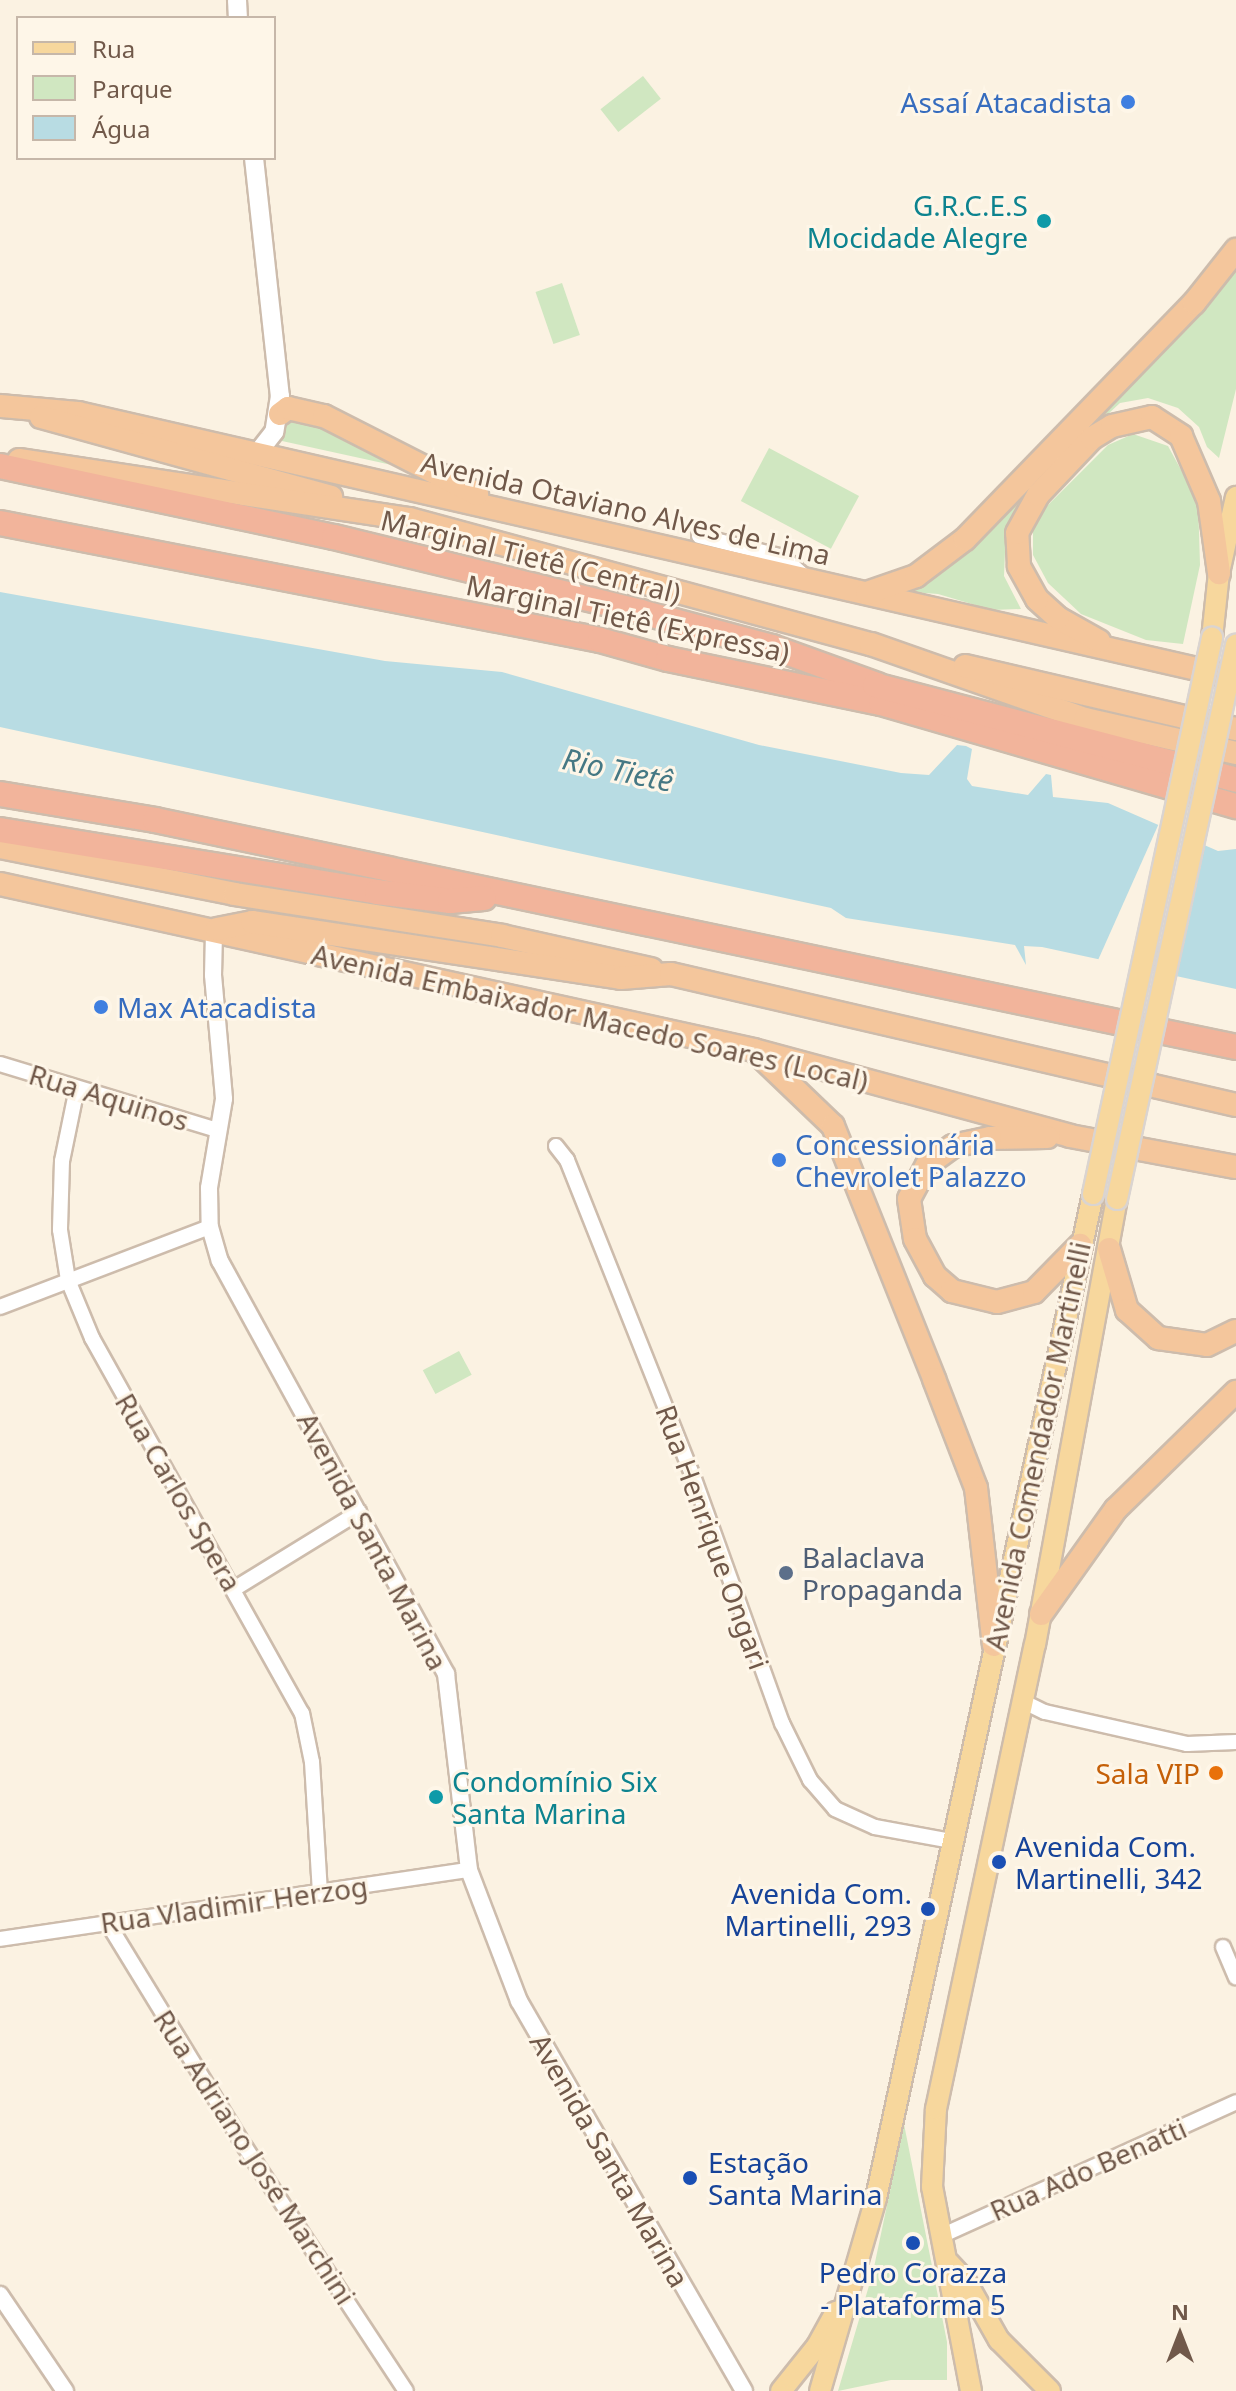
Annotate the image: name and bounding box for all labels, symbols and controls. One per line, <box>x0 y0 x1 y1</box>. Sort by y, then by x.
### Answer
legend <box>16 16 276 160</box>
text: Rua <box>92 32 135 65</box>
text: Parque <box>92 72 173 105</box>
place label: Assaí Atacadista <box>901 85 1112 119</box>
marker: Assaí Atacadista <box>1119 93 1137 111</box>
text: Água <box>92 112 150 145</box>
place label: G.R.C.E.S Mocidade Alegre <box>807 188 1028 254</box>
marker: G.R.C.E.S Mocidade Alegre <box>1035 212 1053 230</box>
street label: Avenida Otaviano Alves de Lima <box>418 445 834 571</box>
street label: Marginal Tietê (Central) <box>378 502 684 610</box>
street label: Marginal Tietê (Expressa) <box>463 567 793 669</box>
water label: Rio Tietê <box>559 741 677 799</box>
street label: Avenida Embaixador Macedo Soares (Local) <box>308 937 872 1097</box>
place label: Max Atacadista <box>117 990 317 1024</box>
marker: Max Atacadista <box>92 998 110 1016</box>
street label: Rua Aquinos <box>25 1057 193 1137</box>
place label: Concessionária Chevrolet Palazzo <box>795 1127 1027 1193</box>
marker: Concessionária Chevrolet Palazzo <box>770 1151 788 1169</box>
street label: Avenida Comendador Martinelli <box>977 1238 1097 1654</box>
street label: Rua Carlos Spera <box>109 1387 249 1597</box>
street label: Rua Henrique Ongari <box>650 1400 776 1674</box>
street label: Avenida Santa Marina <box>291 1406 455 1676</box>
place label: Balaclava Propaganda <box>802 1540 963 1606</box>
marker: Balaclava Propaganda <box>777 1564 795 1582</box>
place label: Sala VIP <box>1095 1756 1200 1790</box>
place label: Condomínio Six Santa Marina <box>452 1764 658 1830</box>
marker: Sala VIP <box>1207 1764 1225 1782</box>
marker: Condomínio Six Santa Marina <box>427 1788 445 1806</box>
place label: Avenida Com. Martinelli, 342 <box>1015 1829 1203 1895</box>
marker: Avenida Com. Martinelli, 342 <box>990 1853 1008 1871</box>
street label: Rua Vladimir Herzog <box>98 1869 370 1939</box>
place label: Avenida Com. Martinelli, 293 <box>724 1876 912 1942</box>
marker: Avenida Com. Martinelli, 293 <box>919 1900 937 1918</box>
street label: Rua Adriano José Marchini <box>147 2003 363 2311</box>
street label: Avenida Santa Marina <box>524 2027 696 2293</box>
street label: Rua Ado Benatti <box>985 2111 1191 2227</box>
place label: Estação Santa Marina <box>708 2145 882 2211</box>
marker: Estação Santa Marina <box>679 2167 701 2189</box>
marker: Pedro Corazza - Plataforma 5 <box>904 2234 922 2252</box>
place label: Pedro Corazza - Plataforma 5 <box>819 2255 1007 2321</box>
north arrow <box>1140 2295 1220 2375</box>
text: N <box>1171 2296 1189 2326</box>

